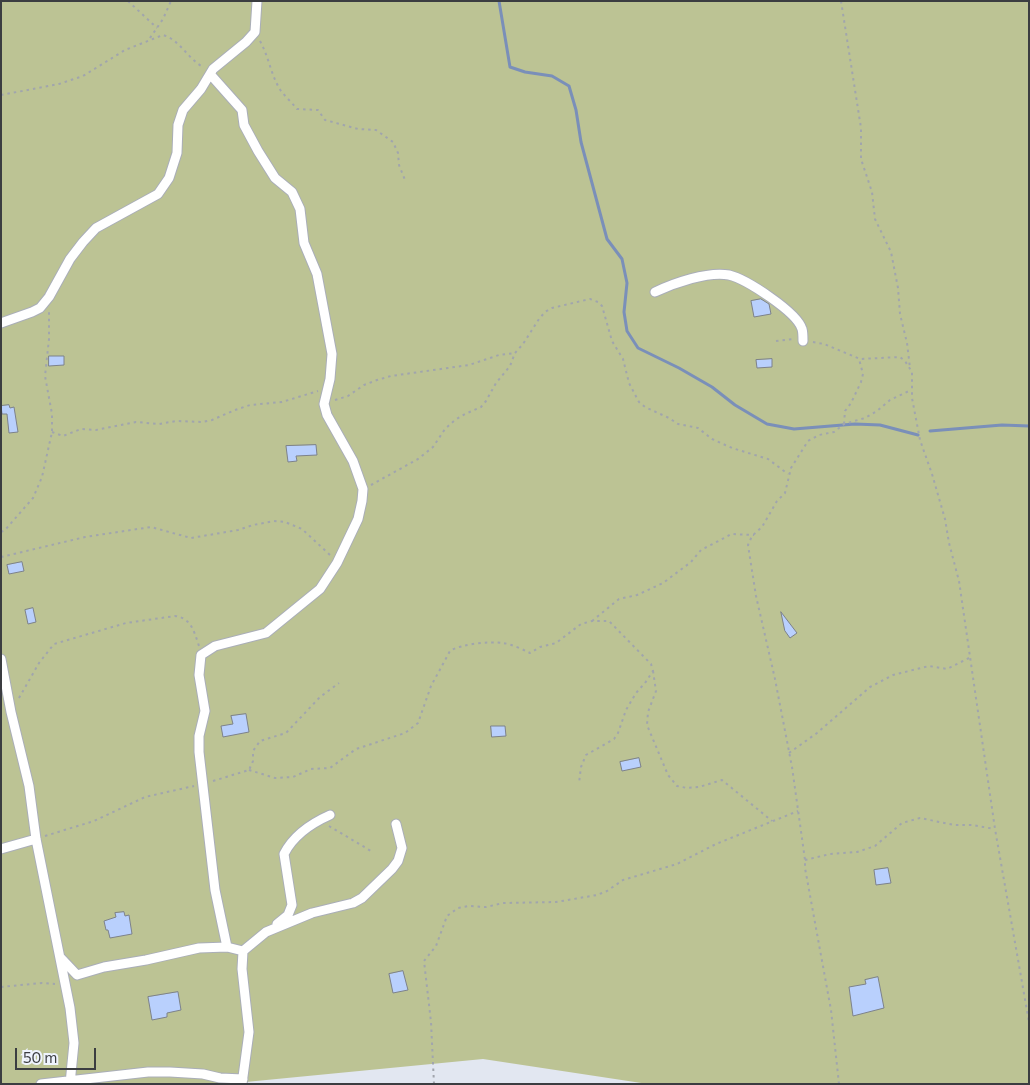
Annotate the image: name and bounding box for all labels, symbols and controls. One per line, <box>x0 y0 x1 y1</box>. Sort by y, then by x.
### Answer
scale bar <box>18 1038 99 1070</box>
text: 50 m <box>23 1048 57 1066</box>

